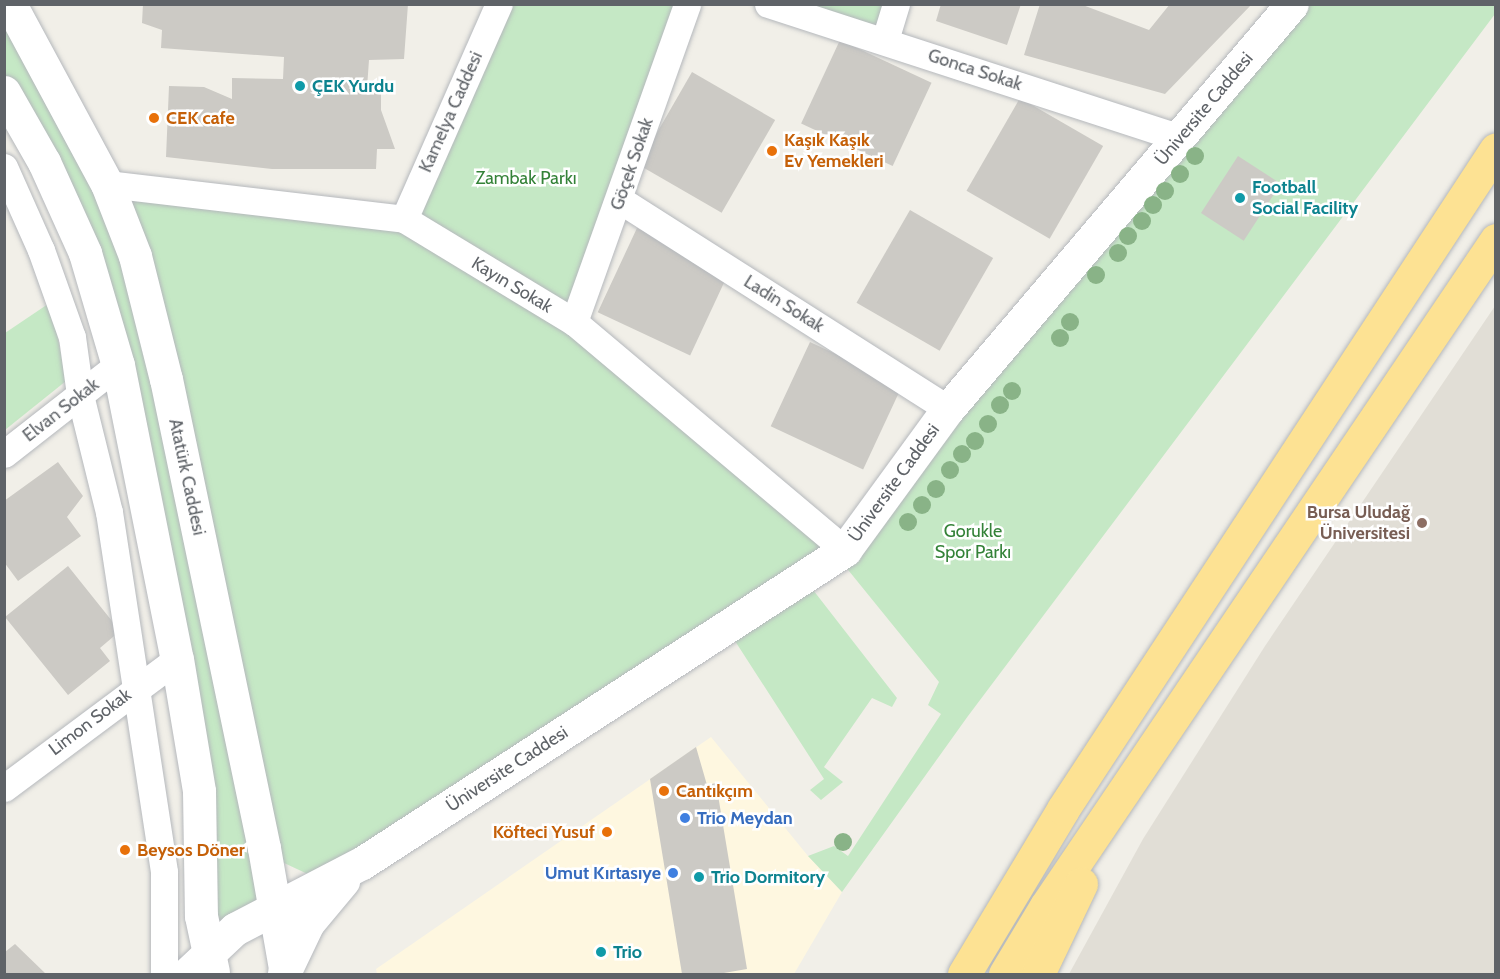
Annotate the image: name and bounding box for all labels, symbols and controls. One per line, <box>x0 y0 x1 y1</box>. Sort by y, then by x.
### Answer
street label: Gonca Sokak <box>925 45 1025 95</box>
street label: Kamelya Caddesi <box>415 48 487 176</box>
street label: Üniversite Caddesi <box>1150 48 1258 170</box>
place label: ÇEK Yurdu <box>312 75 394 97</box>
marker: ÇEK Yurdu <box>293 79 307 93</box>
place label: CEK cafe <box>166 107 235 129</box>
marker: CEK cafe <box>147 111 161 125</box>
street label: Göçek Sokak <box>606 115 658 213</box>
place label: Kaşık Kaşık Ev Yemekleri <box>784 130 884 172</box>
marker: Kaşık Kaşık Ev Yemekleri <box>765 144 779 158</box>
park label: Zambak Parkı <box>475 167 577 189</box>
place label: Football Social Facility <box>1252 177 1358 219</box>
marker: Football Social Facility <box>1233 191 1247 205</box>
street label: Kayın Sokak <box>468 252 556 318</box>
street label: Ladin Sokak <box>740 271 828 337</box>
street label: Elvan Sokak <box>19 374 103 446</box>
street label: Atatürk Caddesi <box>164 417 210 537</box>
street label: Üniversite Caddesi <box>844 420 944 546</box>
place label: Bursa Uludağ Üniversitesi <box>1307 502 1410 544</box>
marker: Bursa Uludağ Üniversitesi <box>1415 516 1429 530</box>
park label: Gorukle Spor Parkı <box>935 521 1011 564</box>
street label: Limon Sokak <box>44 684 136 760</box>
street label: Üniversite Caddesi <box>442 722 572 816</box>
place label: Cantıkçım <box>676 780 753 802</box>
marker: Cantıkçım <box>657 784 671 798</box>
place label: Trio Meydan <box>697 807 793 829</box>
marker: Trio Meydan <box>678 811 692 825</box>
place label: Köfteci Yusuf <box>493 821 595 843</box>
marker: Köfteci Yusuf <box>600 825 614 839</box>
place label: Beysos Döner <box>137 839 245 861</box>
marker: Beysos Döner <box>118 843 132 857</box>
place label: Umut Kırtasıye <box>545 862 661 884</box>
marker: Umut Kırtasıye <box>666 866 680 880</box>
place label: Trio Dormitory <box>711 866 825 888</box>
marker: Trio Dormitory <box>692 870 706 884</box>
place label: Trio <box>613 941 642 963</box>
marker: Trio <box>594 945 608 959</box>

